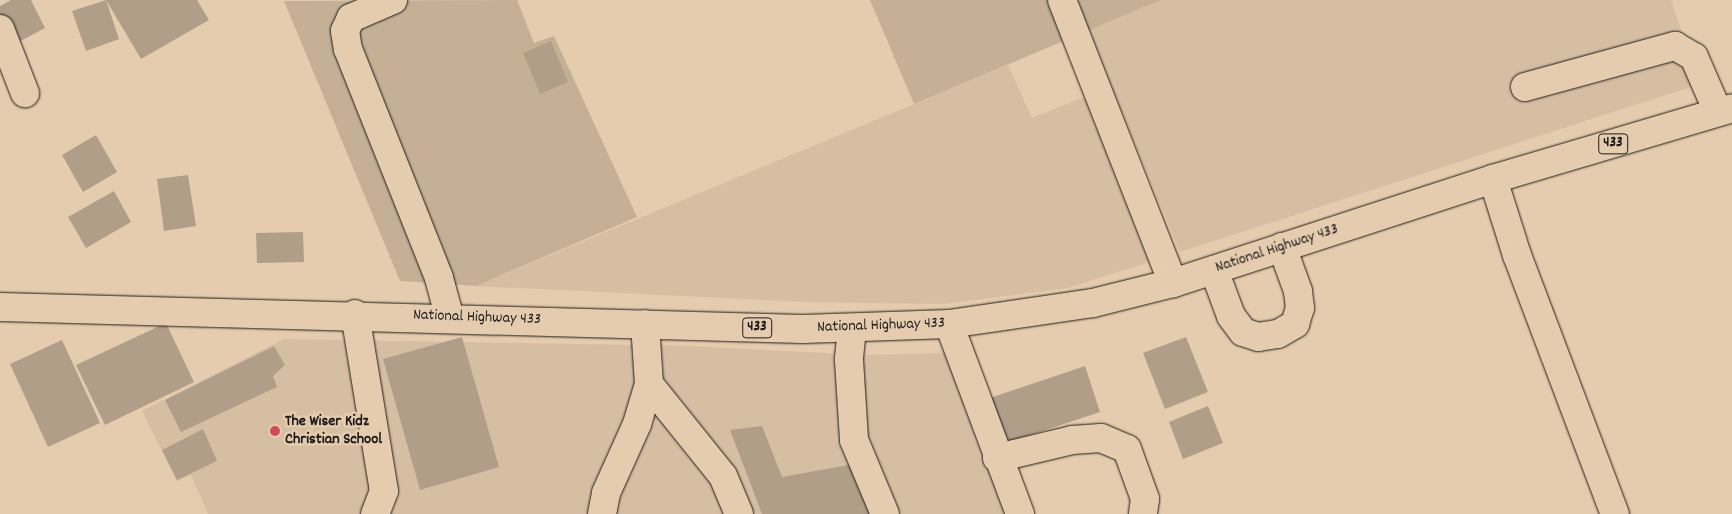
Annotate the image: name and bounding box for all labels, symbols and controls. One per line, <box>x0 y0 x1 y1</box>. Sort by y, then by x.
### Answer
road number: 433 <box>1598 132 1628 156</box>
street label: National Highway 433 <box>1213 220 1341 278</box>
street label: National Highway 433 <box>413 306 541 330</box>
street label: National Highway 433 <box>817 314 945 338</box>
road number: 433 <box>742 316 772 340</box>
place label: The Wiser Kidz Christian School <box>285 412 382 450</box>
marker: The Wiser Kidz Christian School <box>269 425 281 437</box>

